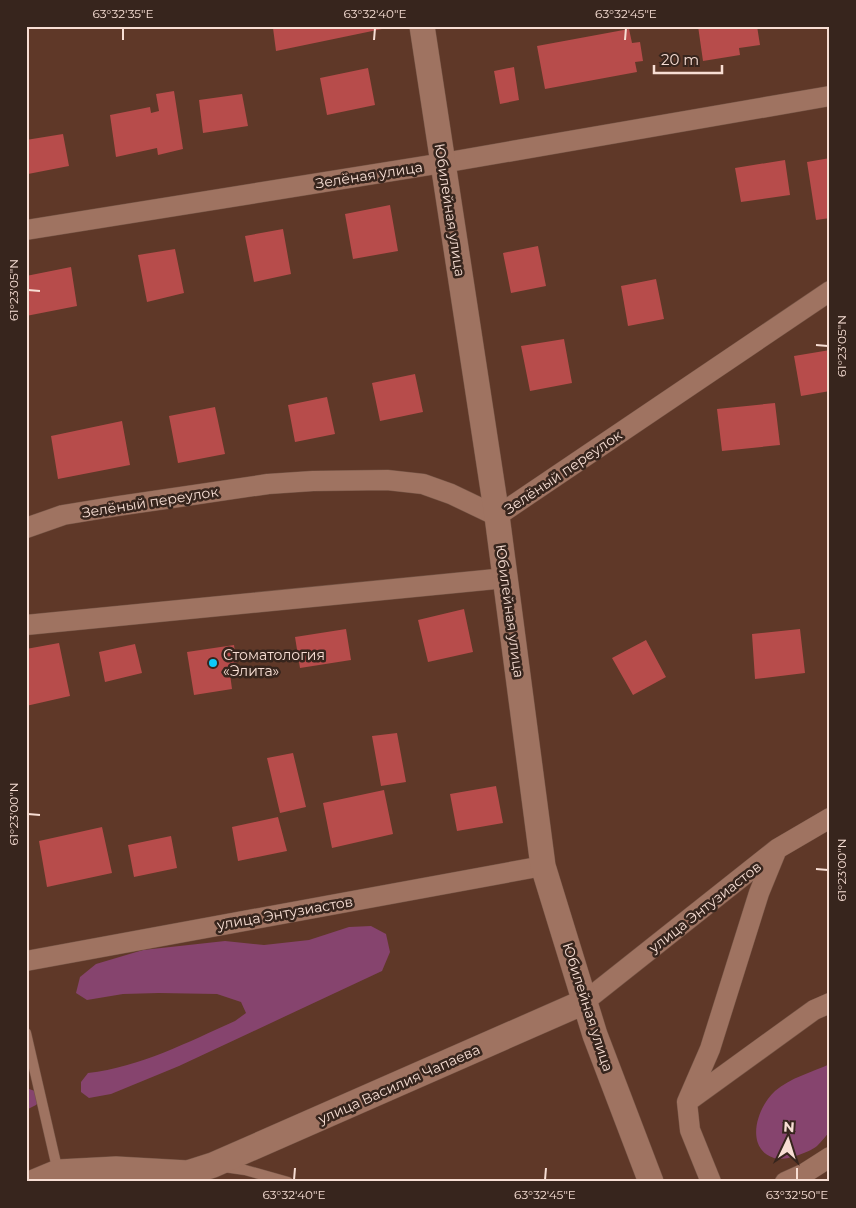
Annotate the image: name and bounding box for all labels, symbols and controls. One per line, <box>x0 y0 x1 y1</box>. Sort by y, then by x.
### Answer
text: 63°32'35"E <box>92 6 154 21</box>
text: 63°32'40"E <box>343 6 407 21</box>
text: 63°32'45"E <box>595 6 657 21</box>
scale bar <box>654 42 721 74</box>
text: 20 m <box>661 50 699 69</box>
street label: Юбилейная улица <box>431 142 469 278</box>
street label: Зелёная улица <box>314 158 424 192</box>
text: 61°23'05"N <box>6 259 21 321</box>
text: 61°23'05"N <box>834 315 849 377</box>
street label: Зелёный переулок <box>501 426 625 518</box>
street label: Зелёный переулок <box>80 482 220 522</box>
street label: Юбилейная улица <box>492 543 528 679</box>
place label: Стоматология «Элита» <box>223 646 325 680</box>
marker: Стоматология «Элита» <box>207 657 219 669</box>
text: 61°23'00"N <box>6 782 21 846</box>
text: 61°23'00"N <box>834 838 849 902</box>
street label: улица Энтузиастов <box>644 857 765 957</box>
street label: улица Энтузиастов <box>215 892 354 934</box>
street label: Юбилейная улица <box>559 940 617 1074</box>
street label: улица Василия Чапаева <box>314 1040 483 1128</box>
north arrow <box>764 1116 814 1166</box>
text: N <box>783 1118 795 1136</box>
text: 63°32'40"E <box>262 1187 326 1202</box>
text: 63°32'45"E <box>514 1187 576 1202</box>
text: 63°32'50"E <box>766 1187 828 1202</box>

